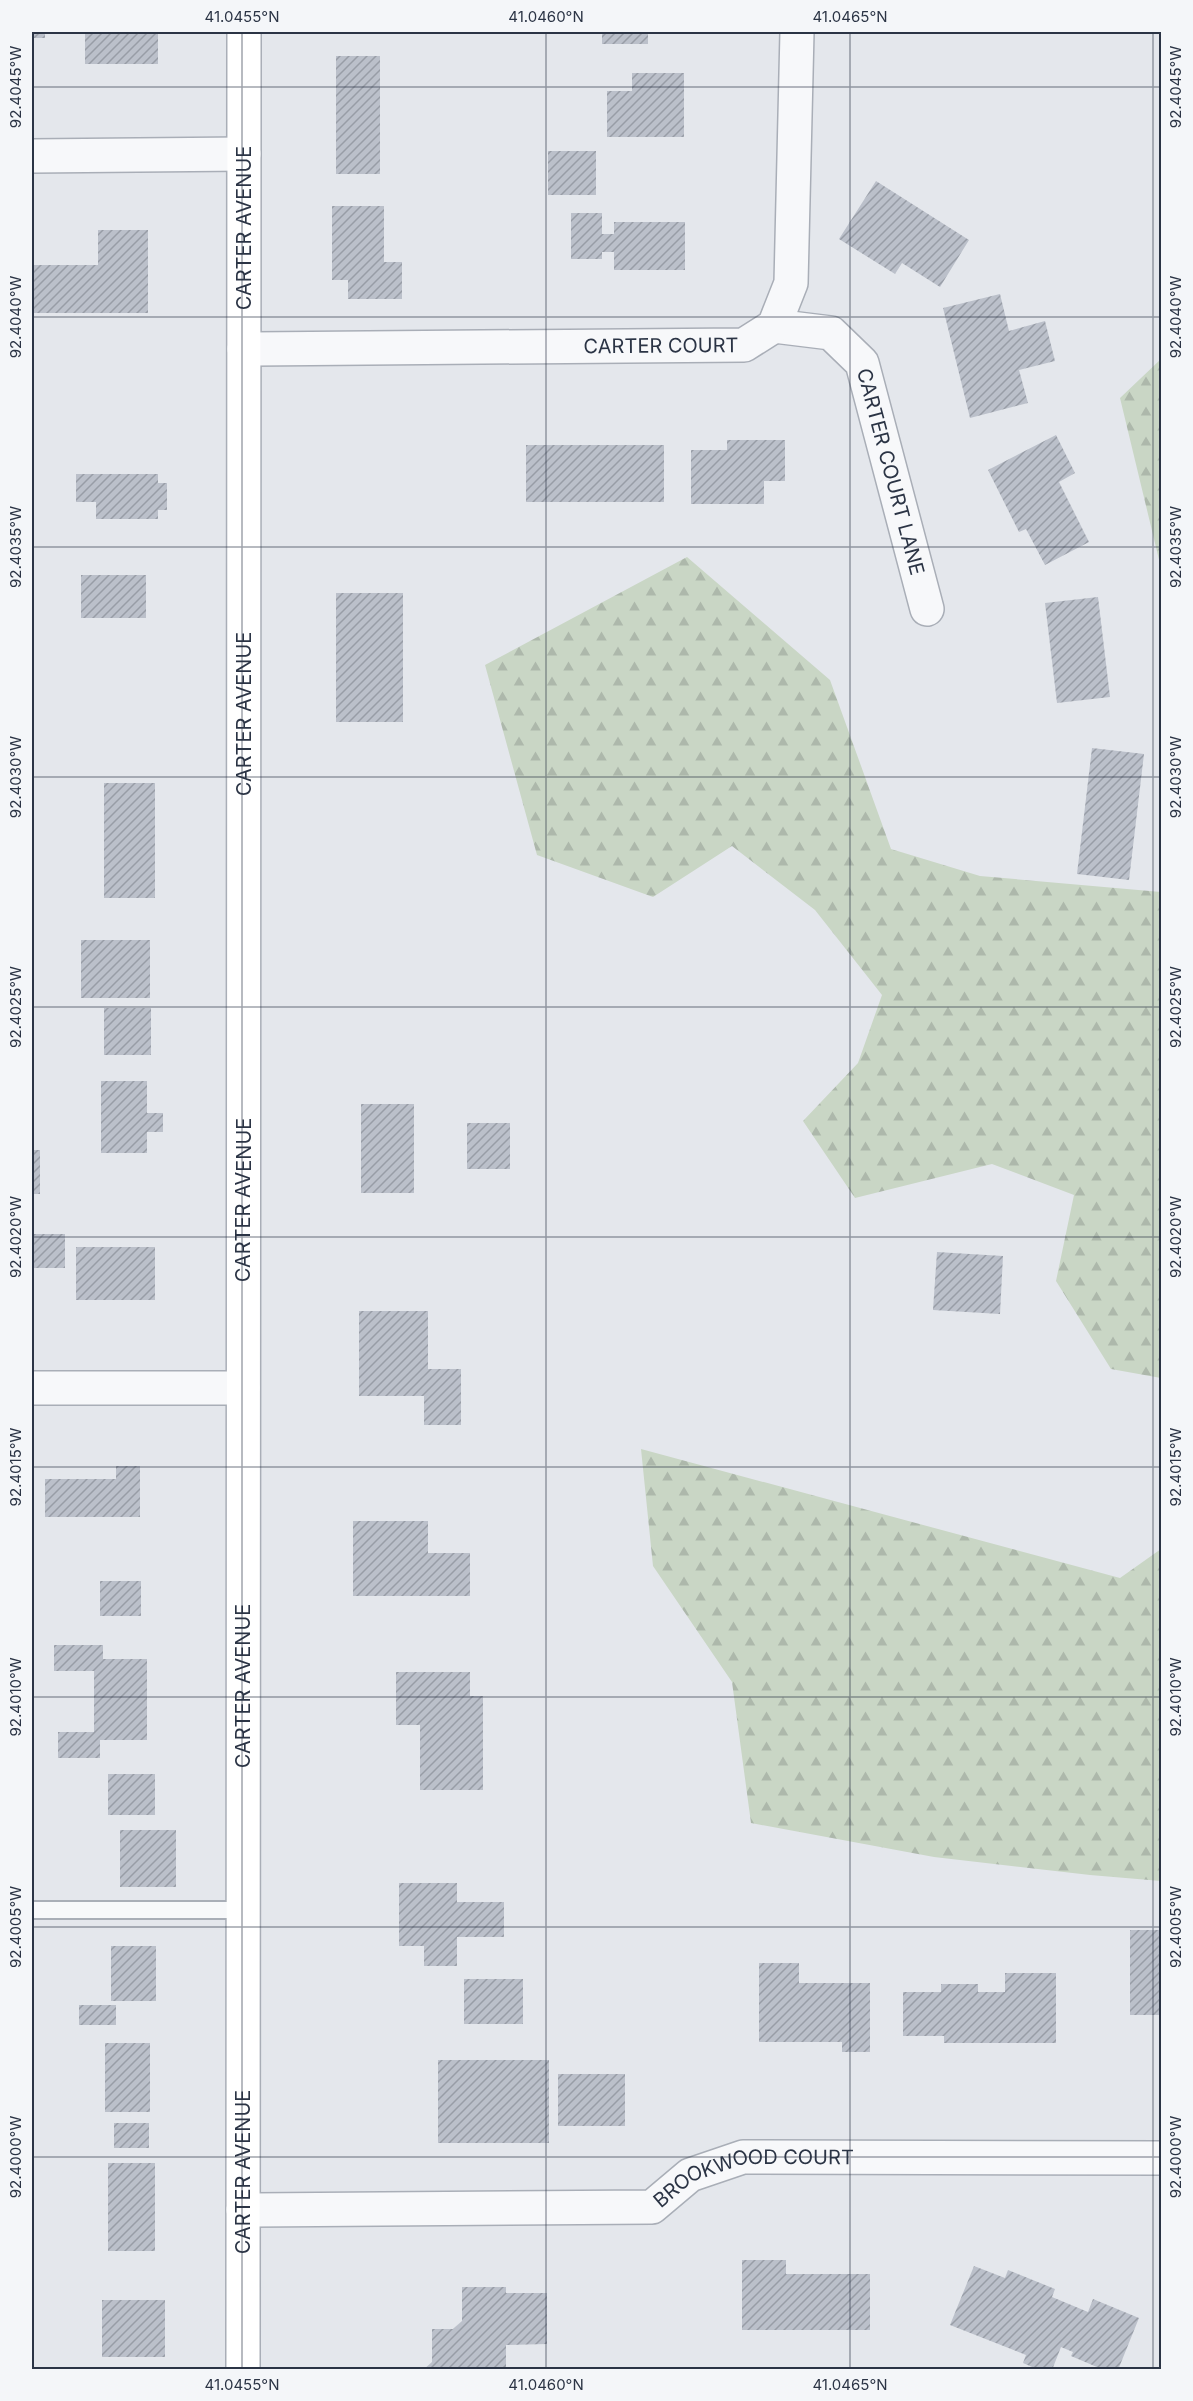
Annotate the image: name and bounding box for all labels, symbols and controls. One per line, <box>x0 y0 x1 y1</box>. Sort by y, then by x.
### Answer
text: 41.0455°N <box>205 7 279 26</box>
text: 41.0460°N <box>508 7 584 26</box>
text: 41.0465°N <box>812 7 888 26</box>
text: 92.4045°W <box>6 46 25 128</box>
text: 92.4045°W <box>1166 46 1185 128</box>
street label: CARTER AVENUE <box>232 146 256 310</box>
text: 92.4040°W <box>6 275 25 358</box>
text: 92.4040°W <box>1166 275 1185 358</box>
street label: CARTER COURT <box>583 333 739 358</box>
street label: CARTER COURT LANE <box>852 366 930 578</box>
text: 92.4035°W <box>6 506 25 588</box>
text: 92.4035°W <box>1166 506 1185 588</box>
street label: CARTER AVENUE <box>232 632 256 796</box>
text: 92.4030°W <box>6 736 25 818</box>
text: 92.4030°W <box>1166 736 1185 818</box>
text: 92.4025°W <box>6 966 25 1048</box>
text: 92.4025°W <box>1166 966 1185 1048</box>
street label: CARTER AVENUE <box>231 1118 256 1282</box>
text: 92.4020°W <box>6 1196 25 1278</box>
text: 92.4020°W <box>1166 1196 1185 1278</box>
text: 92.4015°W <box>6 1427 25 1506</box>
text: 92.4015°W <box>1166 1427 1185 1506</box>
street label: CARTER AVENUE <box>231 1604 255 1768</box>
text: 92.4010°W <box>6 1657 25 1737</box>
text: 92.4010°W <box>1166 1657 1185 1737</box>
text: 92.4005°W <box>6 1886 25 1968</box>
text: 92.4005°W <box>1166 1886 1185 1968</box>
street label: CARTER AVENUE <box>231 2090 255 2254</box>
text: 92.4000°W <box>6 2116 25 2198</box>
text: 92.4000°W <box>1166 2116 1185 2198</box>
street label: BROOKWOOD COURT <box>648 2144 854 2213</box>
text: 41.0455°N <box>205 2375 279 2394</box>
text: 41.0460°N <box>508 2375 584 2394</box>
text: 41.0465°N <box>812 2375 888 2394</box>

